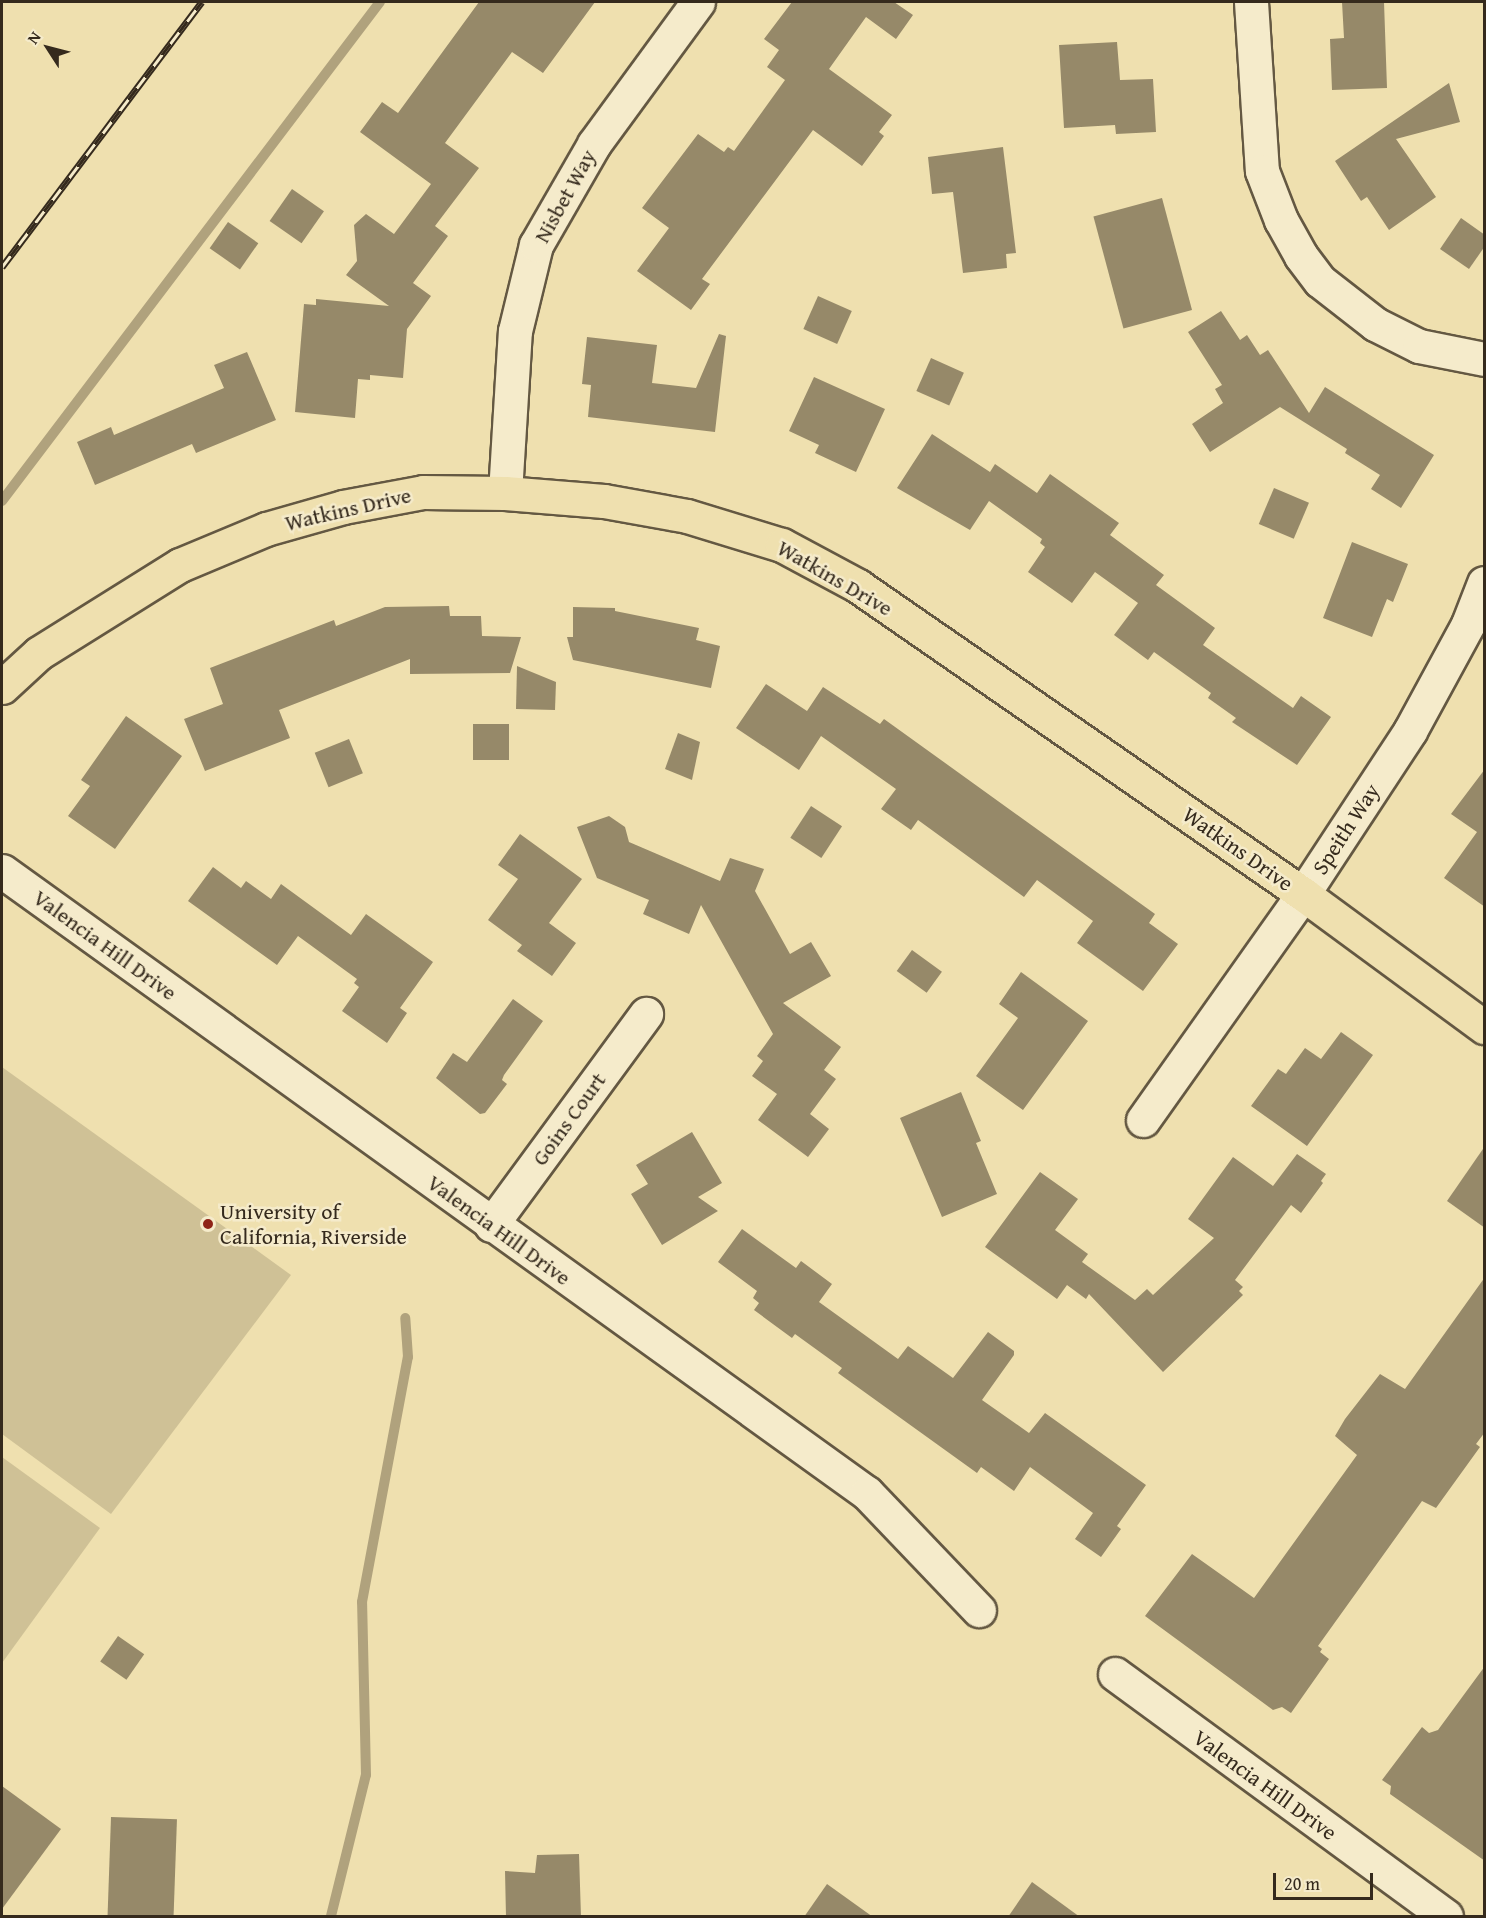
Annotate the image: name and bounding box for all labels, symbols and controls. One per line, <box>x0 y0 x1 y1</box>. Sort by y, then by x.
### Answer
north arrow <box>18 18 78 78</box>
text: N <box>21 26 46 49</box>
street label: Nisbet Way <box>529 145 601 247</box>
street label: Watkins Drive <box>282 482 414 536</box>
street label: Watkins Drive <box>773 534 897 622</box>
street label: Speith Way <box>1307 779 1385 879</box>
street label: Watkins Drive <box>1178 801 1298 897</box>
street label: Valencia Hill Drive <box>28 884 182 1006</box>
street label: Goins Court <box>527 1067 611 1171</box>
street label: Valencia Hill Drive <box>422 1169 576 1291</box>
place label: University of California, Riverside <box>220 1198 407 1250</box>
marker: University of California, Riverside <box>201 1217 215 1231</box>
street label: Valencia Hill Drive <box>1188 1724 1342 1846</box>
scale bar <box>1276 1861 1376 1899</box>
text: 20 m <box>1284 1870 1320 1897</box>

